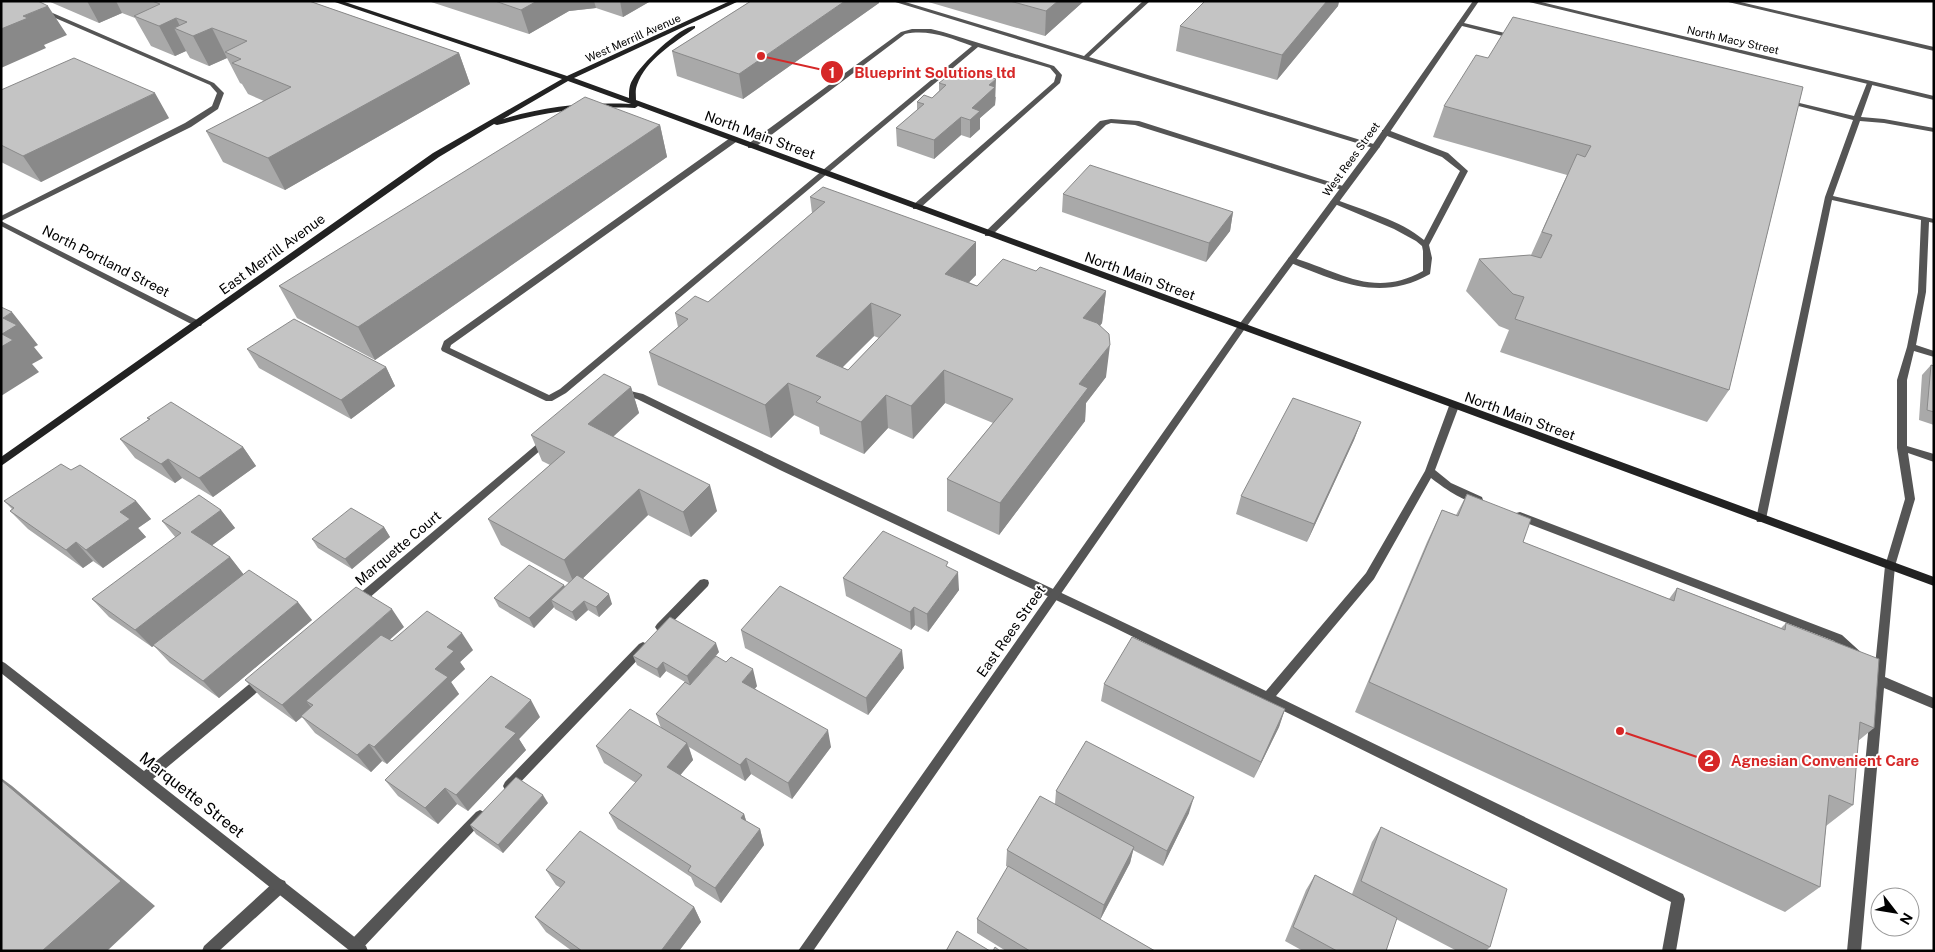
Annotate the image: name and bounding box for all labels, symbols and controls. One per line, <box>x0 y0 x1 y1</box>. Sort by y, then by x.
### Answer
street label: West Merrill Avenue <box>584 12 682 64</box>
street label: North Macy Street <box>1686 24 1780 56</box>
callout: Blueprint Solutions ltd <box>819 57 1026 87</box>
text: 1 <box>829 64 835 81</box>
text: Blueprint Solutions ltd <box>854 64 1016 81</box>
street label: North Main Street <box>702 108 818 162</box>
street label: West Rees Street <box>1320 120 1382 198</box>
street label: East Merrill Avenue <box>216 210 328 298</box>
street label: North Portland Street <box>40 222 172 300</box>
street label: North Main Street <box>1082 249 1198 303</box>
street label: North Main Street <box>1462 389 1578 443</box>
street label: Marquette Court <box>352 507 444 589</box>
street label: East Rees Street <box>973 582 1049 680</box>
callout: Agnesian Convenient Care <box>1696 746 1929 776</box>
street label: Marquette Street <box>136 748 248 842</box>
text: 2 <box>1704 752 1714 769</box>
text: Agnesian Convenient Care <box>1731 752 1919 769</box>
north arrow <box>1870 887 1920 937</box>
text: N <box>1896 910 1916 928</box>

